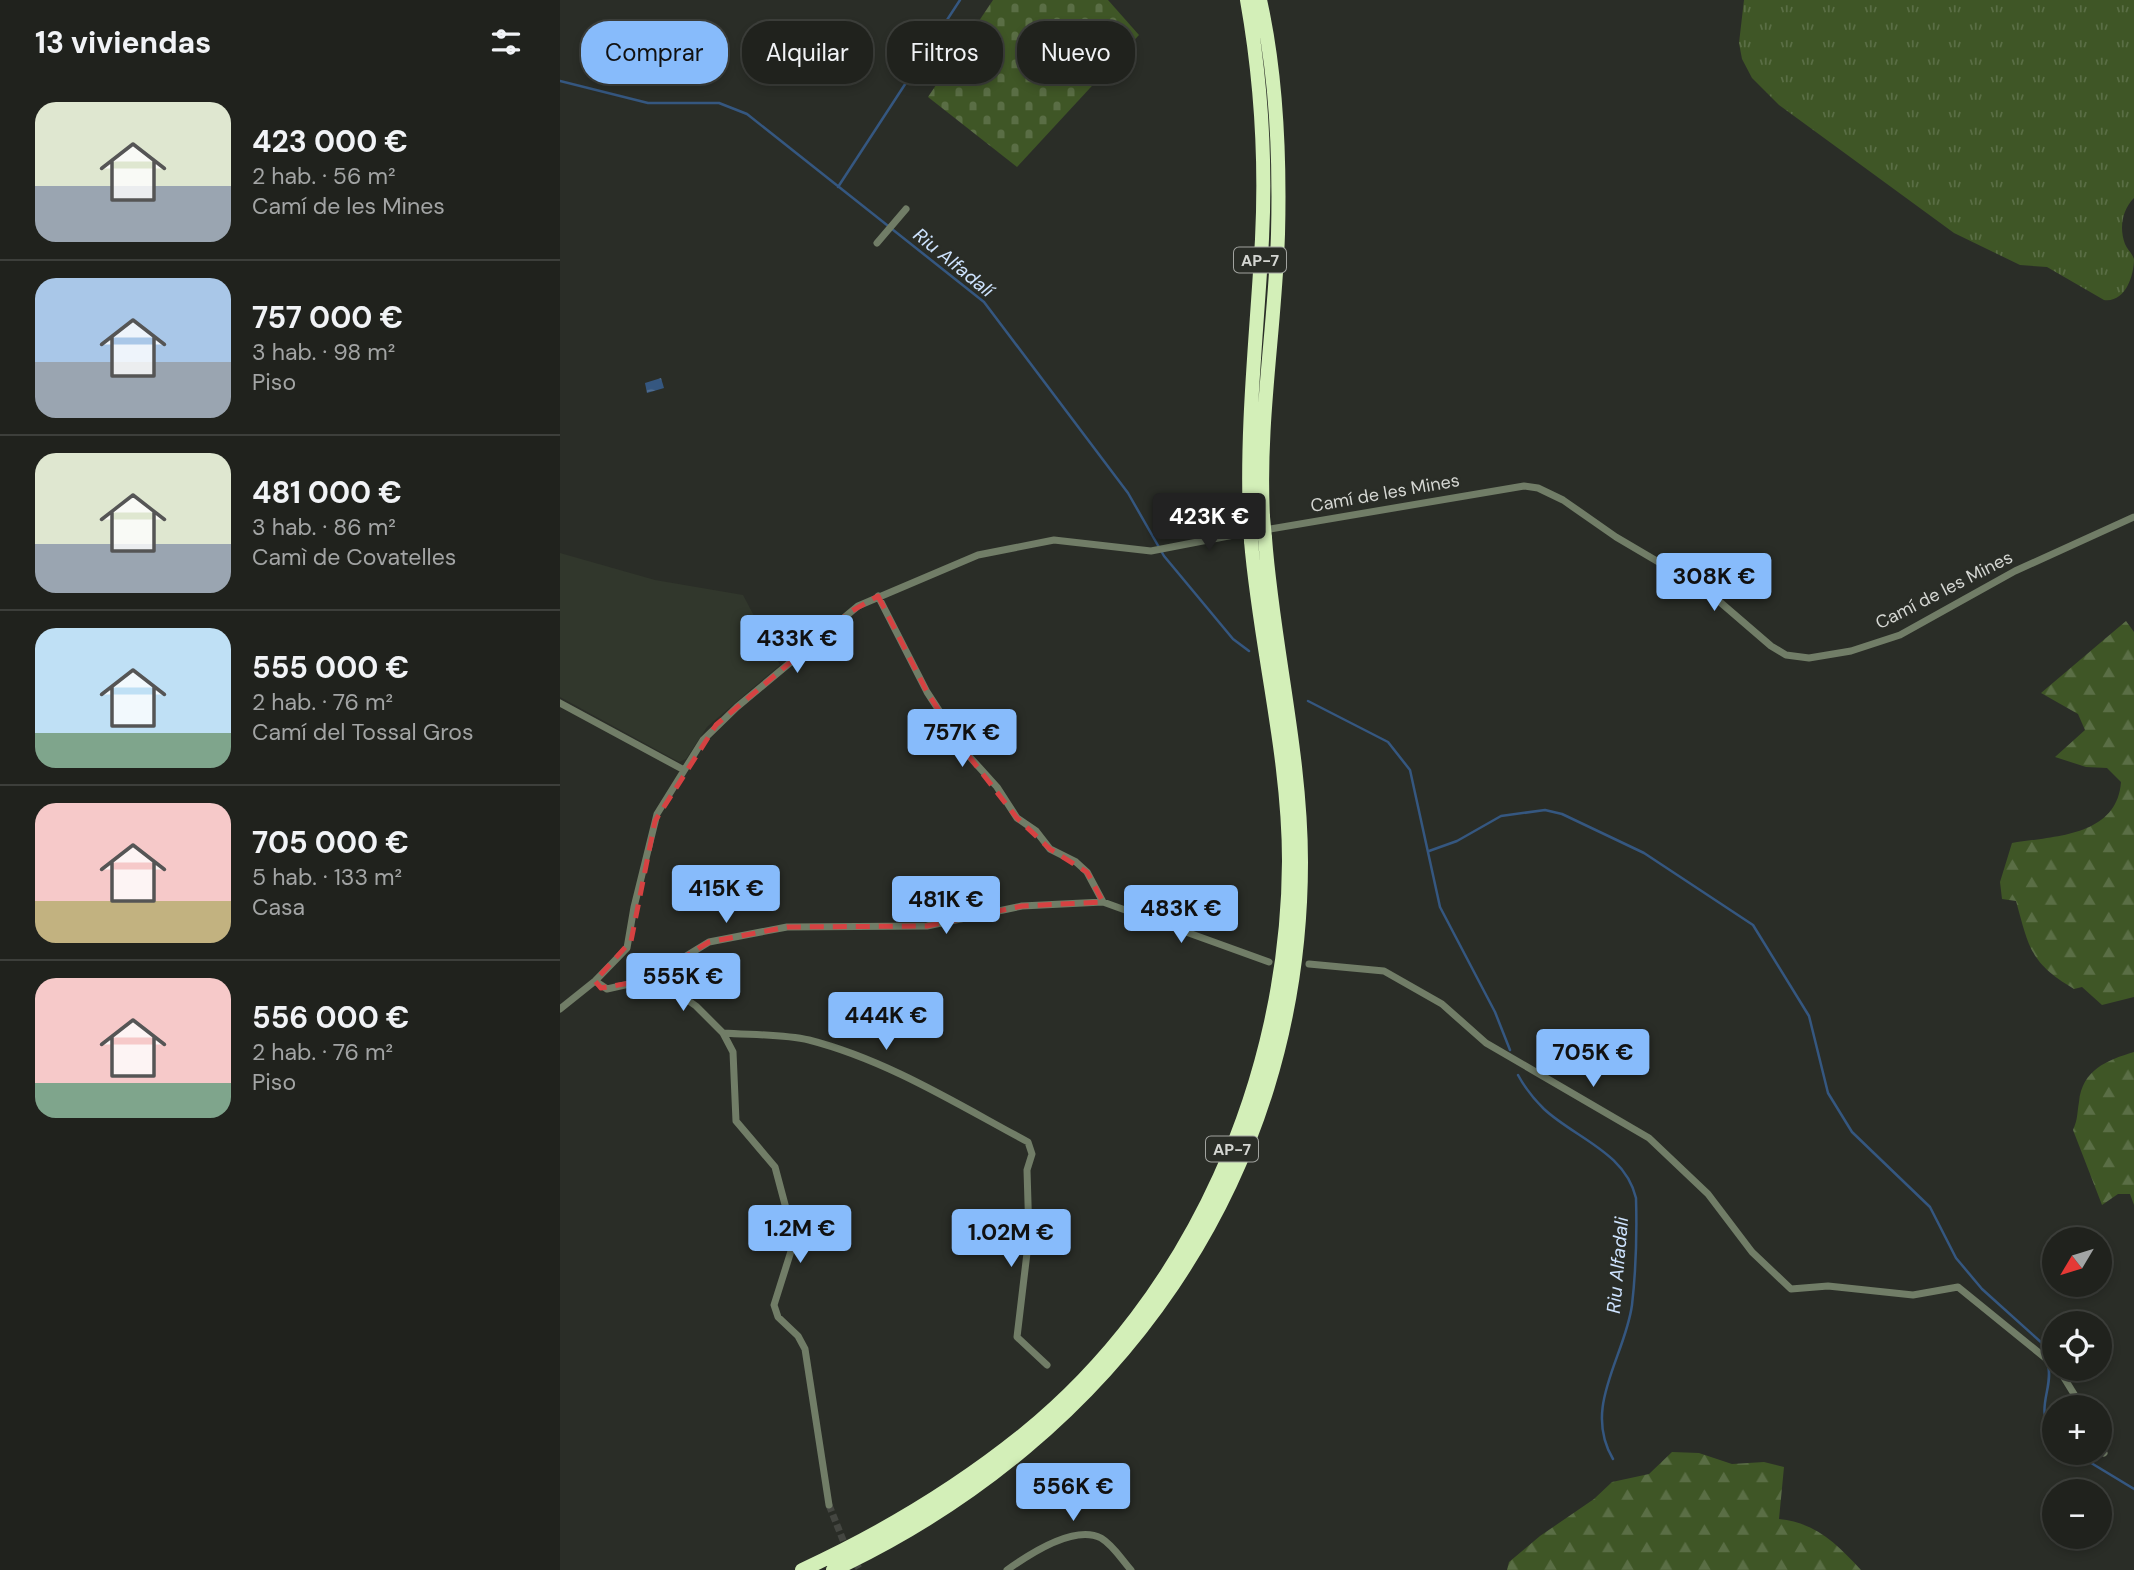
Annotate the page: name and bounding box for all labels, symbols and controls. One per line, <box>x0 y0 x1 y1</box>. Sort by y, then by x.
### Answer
chip: Comprar <box>581 21 728 84</box>
chip: Alquilar <box>742 21 873 84</box>
chip: Filtros <box>887 21 1003 84</box>
chip: Nuevo <box>1017 21 1135 84</box>
text: 13 viviendas <box>35 23 211 62</box>
icon: filters <box>487 23 525 61</box>
text: 423 000 € <box>252 122 408 161</box>
icon: home <box>91 130 175 214</box>
text: 2 hab. · 56 m² <box>252 161 396 191</box>
text: Camí de les Mines <box>252 191 445 221</box>
water label: Riu Alfadalí <box>908 222 1000 304</box>
road number: AP-7 <box>1234 248 1286 272</box>
text: 757 000 € <box>252 298 403 337</box>
icon: home <box>91 306 175 390</box>
text: 3 hab. · 98 m² <box>252 337 395 367</box>
text: Piso <box>252 367 296 397</box>
street label: Camí de les Mines <box>1309 468 1461 518</box>
text: 481 000 € <box>252 473 402 512</box>
icon: home <box>91 481 175 565</box>
pin: 423K € <box>1152 494 1266 553</box>
text: 423K € <box>1169 501 1249 531</box>
text: 3 hab. · 86 m² <box>252 512 396 542</box>
text: Camì de Covatelles <box>252 542 456 572</box>
street label: Camí de les Mines <box>1871 545 2017 635</box>
pin: 308K € <box>1657 554 1771 613</box>
text: 308K € <box>1672 561 1756 591</box>
pin: 433K € <box>740 616 854 675</box>
text: 433K € <box>756 623 838 653</box>
text: 555 000 € <box>252 648 409 687</box>
icon: home <box>91 656 175 740</box>
text: 2 hab. · 76 m² <box>252 687 393 717</box>
pin: 757K € <box>905 710 1019 769</box>
text: Camí del Tossal Gros <box>252 717 474 747</box>
text: 757K € <box>924 717 1000 747</box>
text: 705 000 € <box>252 823 409 862</box>
icon: home <box>91 831 175 915</box>
text: 5 hab. · 133 m² <box>252 862 402 892</box>
pin: 415K € <box>669 866 783 925</box>
text: 415K € <box>688 873 764 903</box>
pin: 481K € <box>889 876 1003 936</box>
text: 481K € <box>908 884 984 914</box>
pin: 483K € <box>1124 886 1238 945</box>
text: Casa <box>252 892 305 922</box>
text: 483K € <box>1140 893 1222 923</box>
pin: 555K € <box>626 954 740 1013</box>
text: 555K € <box>642 961 724 991</box>
pin: 444K € <box>829 992 943 1052</box>
text: 556 000 € <box>252 998 410 1037</box>
text: 444K € <box>844 1000 928 1030</box>
icon: home <box>91 1006 175 1090</box>
pin: 705K € <box>1536 1030 1650 1089</box>
text: 2 hab. · 76 m² <box>252 1037 393 1067</box>
text: 705K € <box>1552 1037 1634 1067</box>
text: Piso <box>252 1067 296 1097</box>
road number: AP-7 <box>1206 1136 1258 1162</box>
pin: 1.2M € <box>743 1206 857 1265</box>
pin: 1.02M € <box>946 1210 1076 1269</box>
text: 1.2M € <box>764 1213 836 1243</box>
water label: Riu Alfadali <box>1601 1215 1634 1314</box>
text: 1.02M € <box>968 1217 1054 1247</box>
north arrow <box>2042 1227 2112 1297</box>
map controls <box>2042 1227 2112 1549</box>
button: locate <box>2042 1311 2112 1381</box>
button: + <box>2042 1395 2112 1465</box>
pin: 556K € <box>1016 1464 1130 1523</box>
text: 556K € <box>1032 1471 1114 1501</box>
button: − <box>2042 1479 2112 1549</box>

